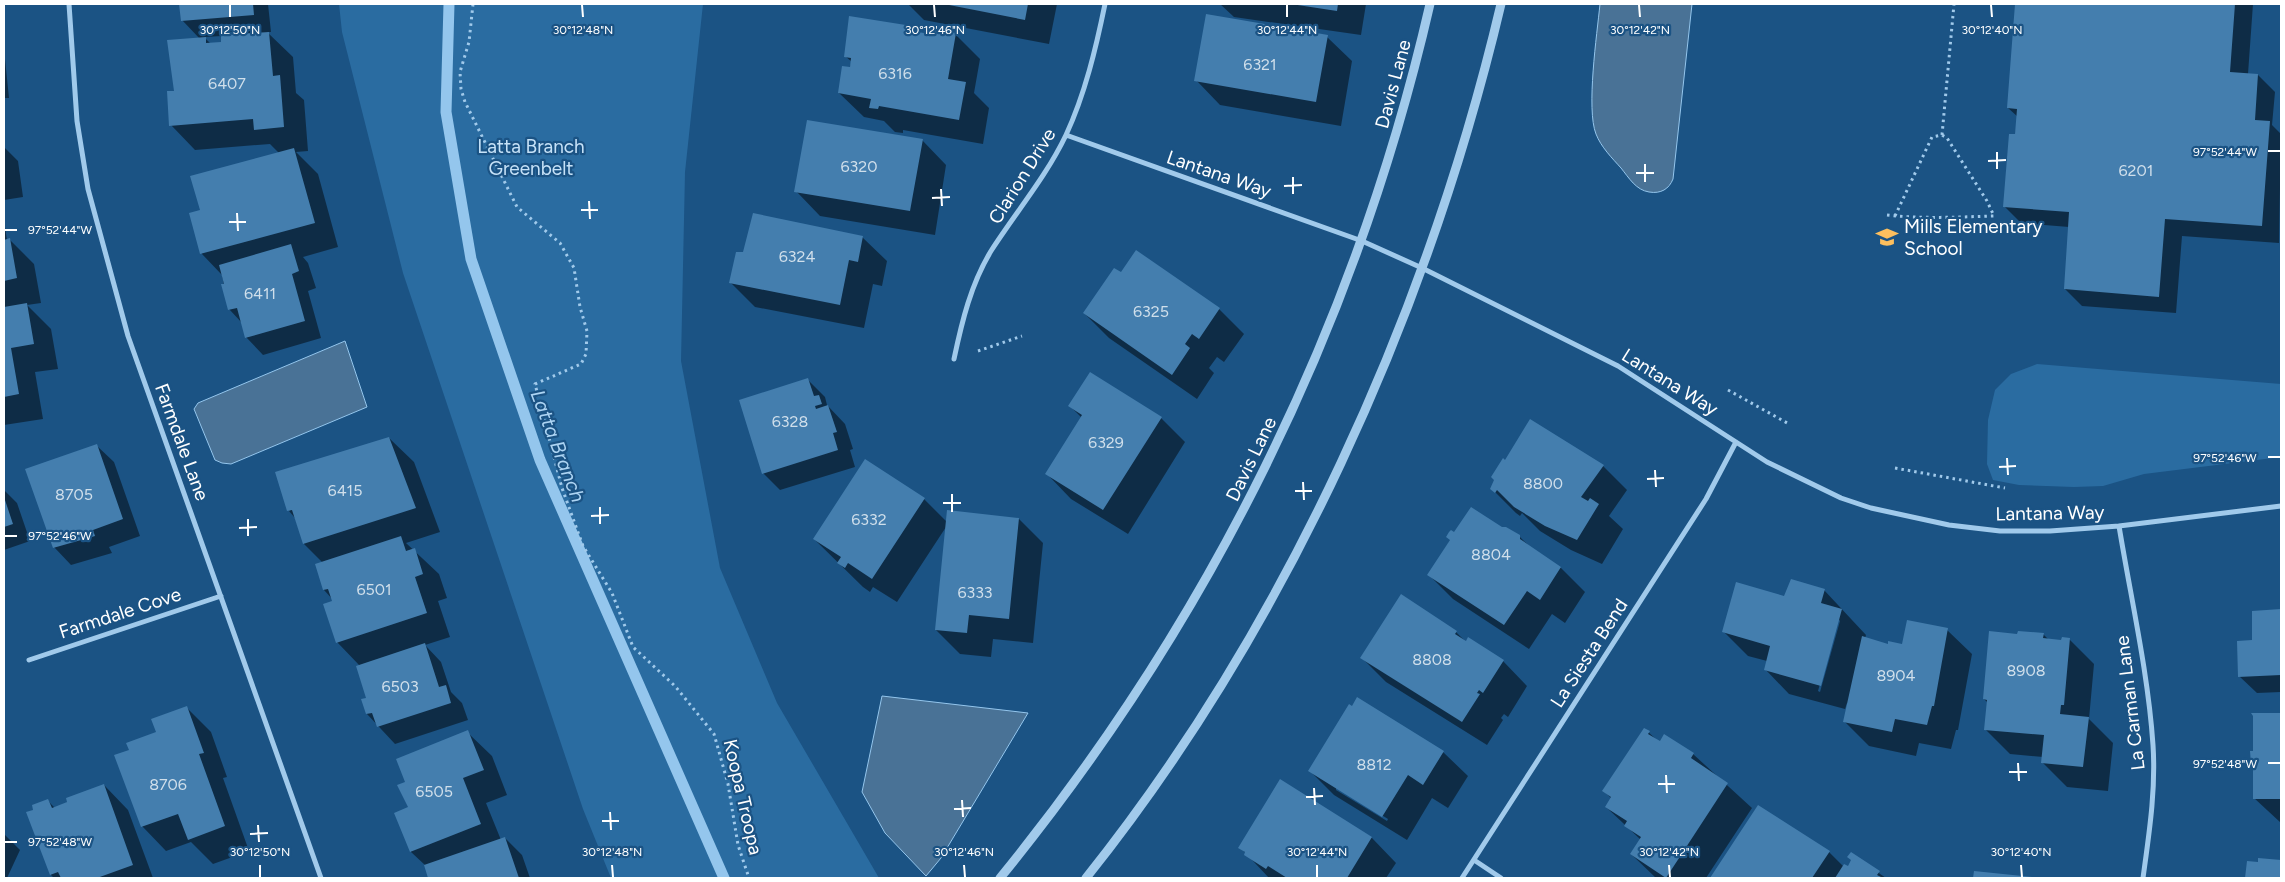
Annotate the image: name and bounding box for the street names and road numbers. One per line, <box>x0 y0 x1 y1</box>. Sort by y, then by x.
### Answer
street label: Davis Lane <box>1370 37 1416 131</box>
street label: Clarion Drive <box>983 124 1061 228</box>
street label: Lantana Way <box>1164 145 1274 203</box>
street label: Lantana Way <box>1618 343 1722 421</box>
street label: Farmdale Lane <box>150 380 214 504</box>
street label: Davis Lane <box>1221 413 1281 505</box>
street label: Lantana Way <box>1995 501 2105 525</box>
street label: Farmdale Cove <box>56 582 184 644</box>
street label: La Siesta Bend <box>1545 594 1633 712</box>
street label: La Carman Lane <box>2110 634 2150 772</box>
street label: Koopa Troopa <box>719 737 767 857</box>

